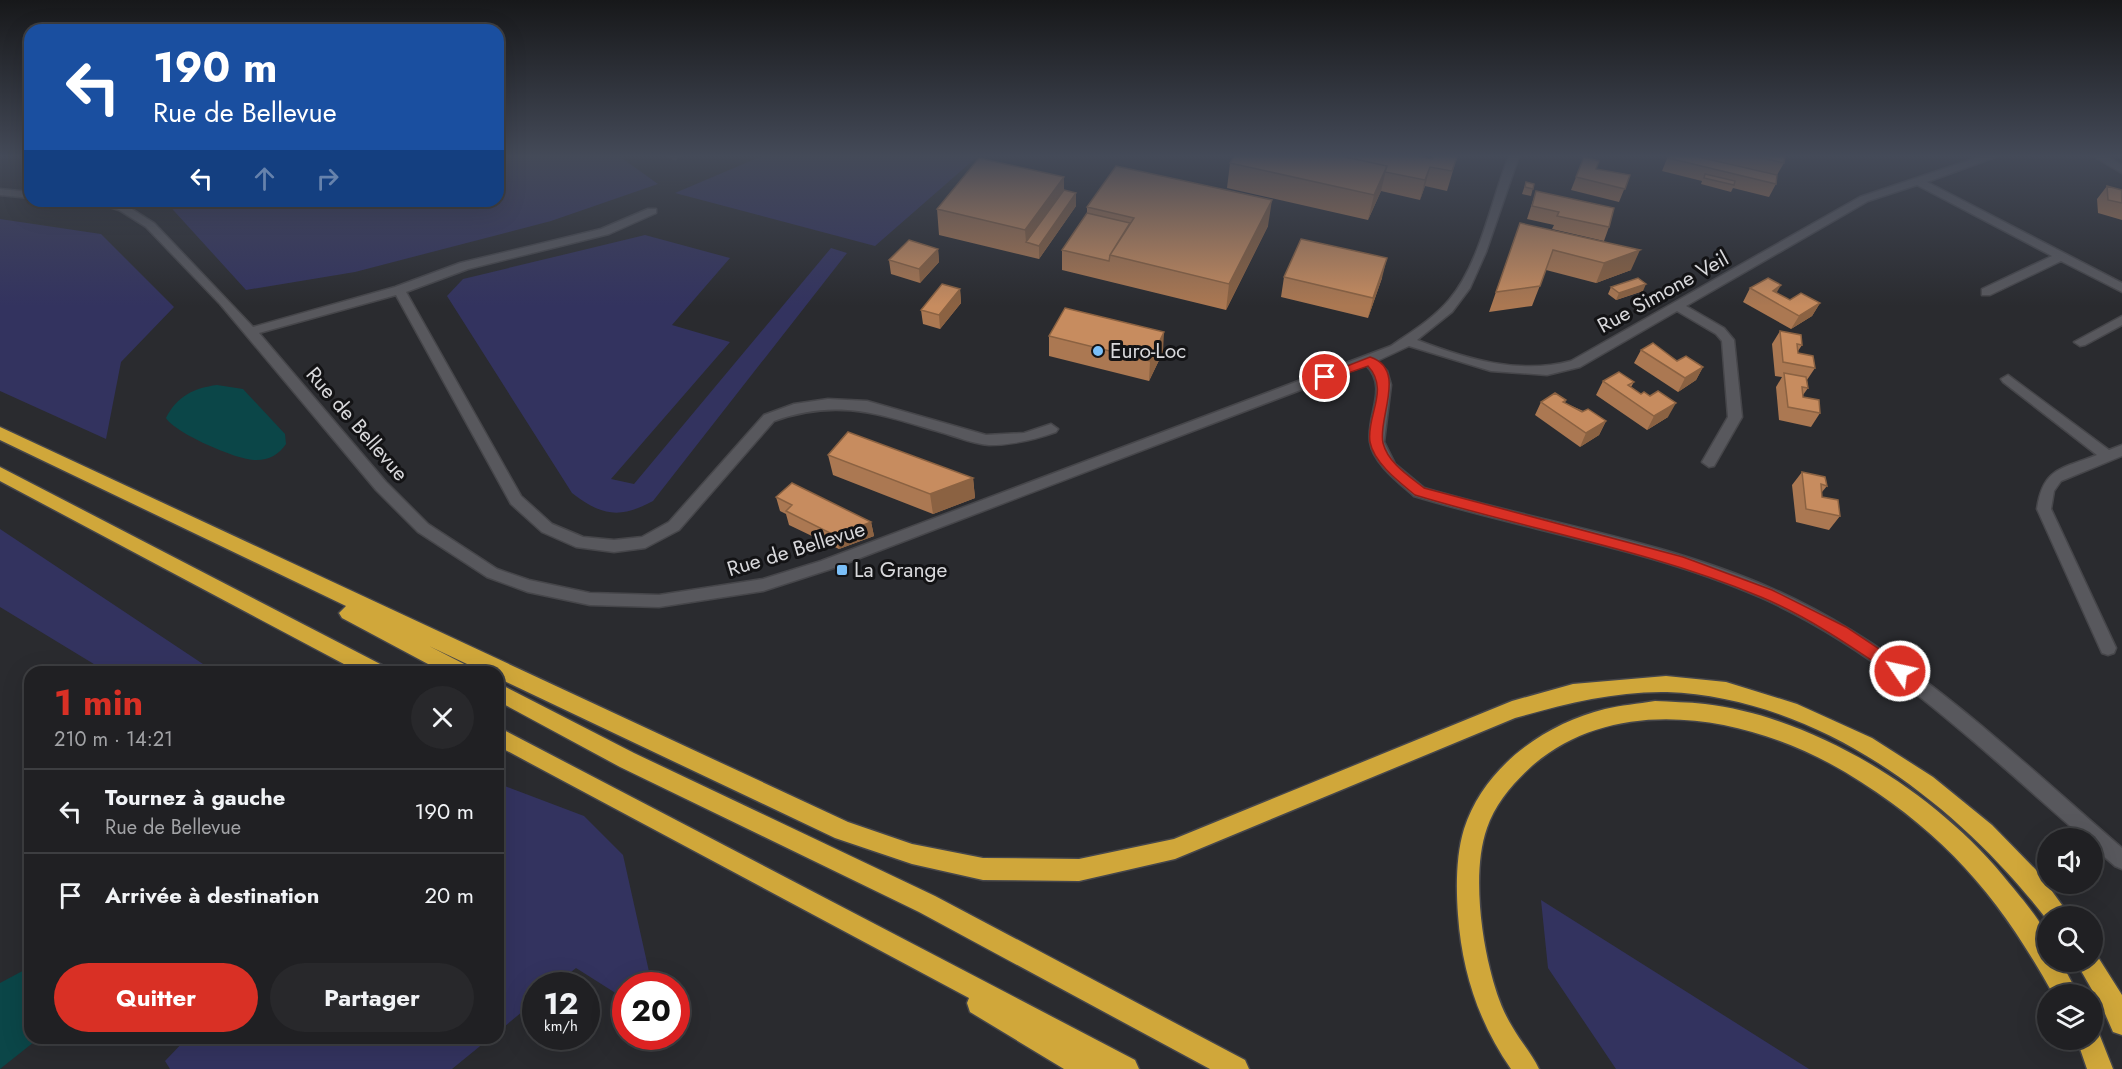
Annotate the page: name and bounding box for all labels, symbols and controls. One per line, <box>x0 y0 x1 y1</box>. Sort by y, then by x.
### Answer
text: 190 m <box>153 37 277 98</box>
icon: left <box>54 48 132 126</box>
text: Rue de Bellevue <box>153 93 337 132</box>
icon: left <box>185 162 218 195</box>
icon: ahead <box>248 162 281 195</box>
icon: right <box>311 162 344 195</box>
street label: Rue Simone Veil <box>1592 243 1734 341</box>
place label: Euro-Loc <box>1110 336 1186 366</box>
marker: Euro-Loc <box>1091 344 1105 358</box>
pin <box>1299 351 1350 402</box>
street label: Rue de Bellevue <box>299 360 415 488</box>
icon: arrive <box>1308 360 1341 393</box>
street label: Rue de Bellevue <box>723 514 869 584</box>
place label: La Grange <box>854 555 947 585</box>
marker: La Grange <box>835 563 849 577</box>
position arrow <box>1868 639 1932 703</box>
text: 1 min <box>54 676 143 728</box>
button: close <box>411 686 474 749</box>
text: 210 m · 14:21 <box>54 725 173 754</box>
text: Tournez à gauche <box>105 781 285 813</box>
icon: left <box>54 795 87 828</box>
text: 190 m <box>414 795 474 827</box>
text: Rue de Bellevue <box>105 813 241 842</box>
map controls <box>2037 828 2103 1050</box>
button: sound <box>2037 828 2103 894</box>
icon: arrive <box>54 879 87 912</box>
text: Arrivée à destination <box>105 879 319 911</box>
text: 20 m <box>425 879 474 911</box>
button: search <box>2037 906 2103 972</box>
button: Quitter <box>54 963 258 1032</box>
button: Partager <box>270 963 474 1032</box>
speed limit sign: 20 <box>612 972 690 1050</box>
text: 12 <box>544 982 578 1025</box>
button: layers <box>2037 984 2103 1050</box>
text: km/h <box>544 1015 578 1037</box>

